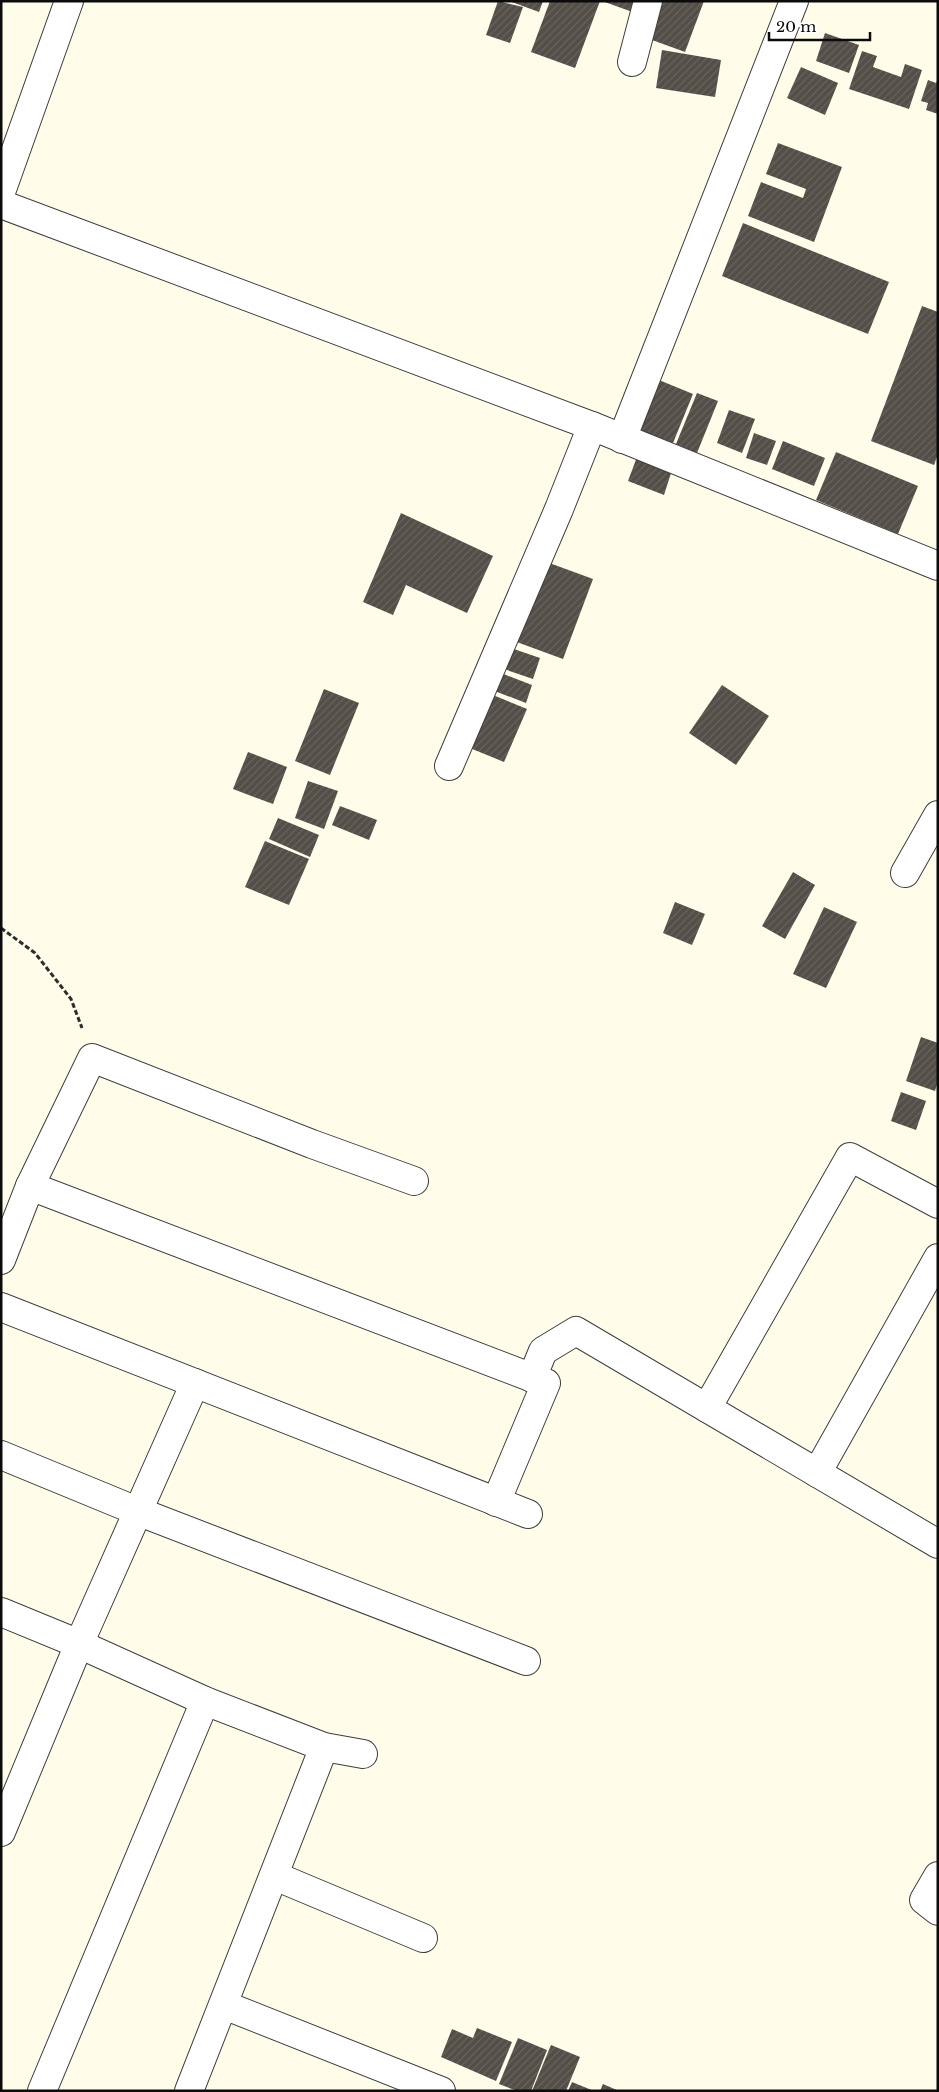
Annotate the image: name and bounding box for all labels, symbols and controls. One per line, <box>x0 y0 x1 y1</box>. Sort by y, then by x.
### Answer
scale bar <box>769 10 870 42</box>
text: 20 m <box>776 17 816 36</box>

